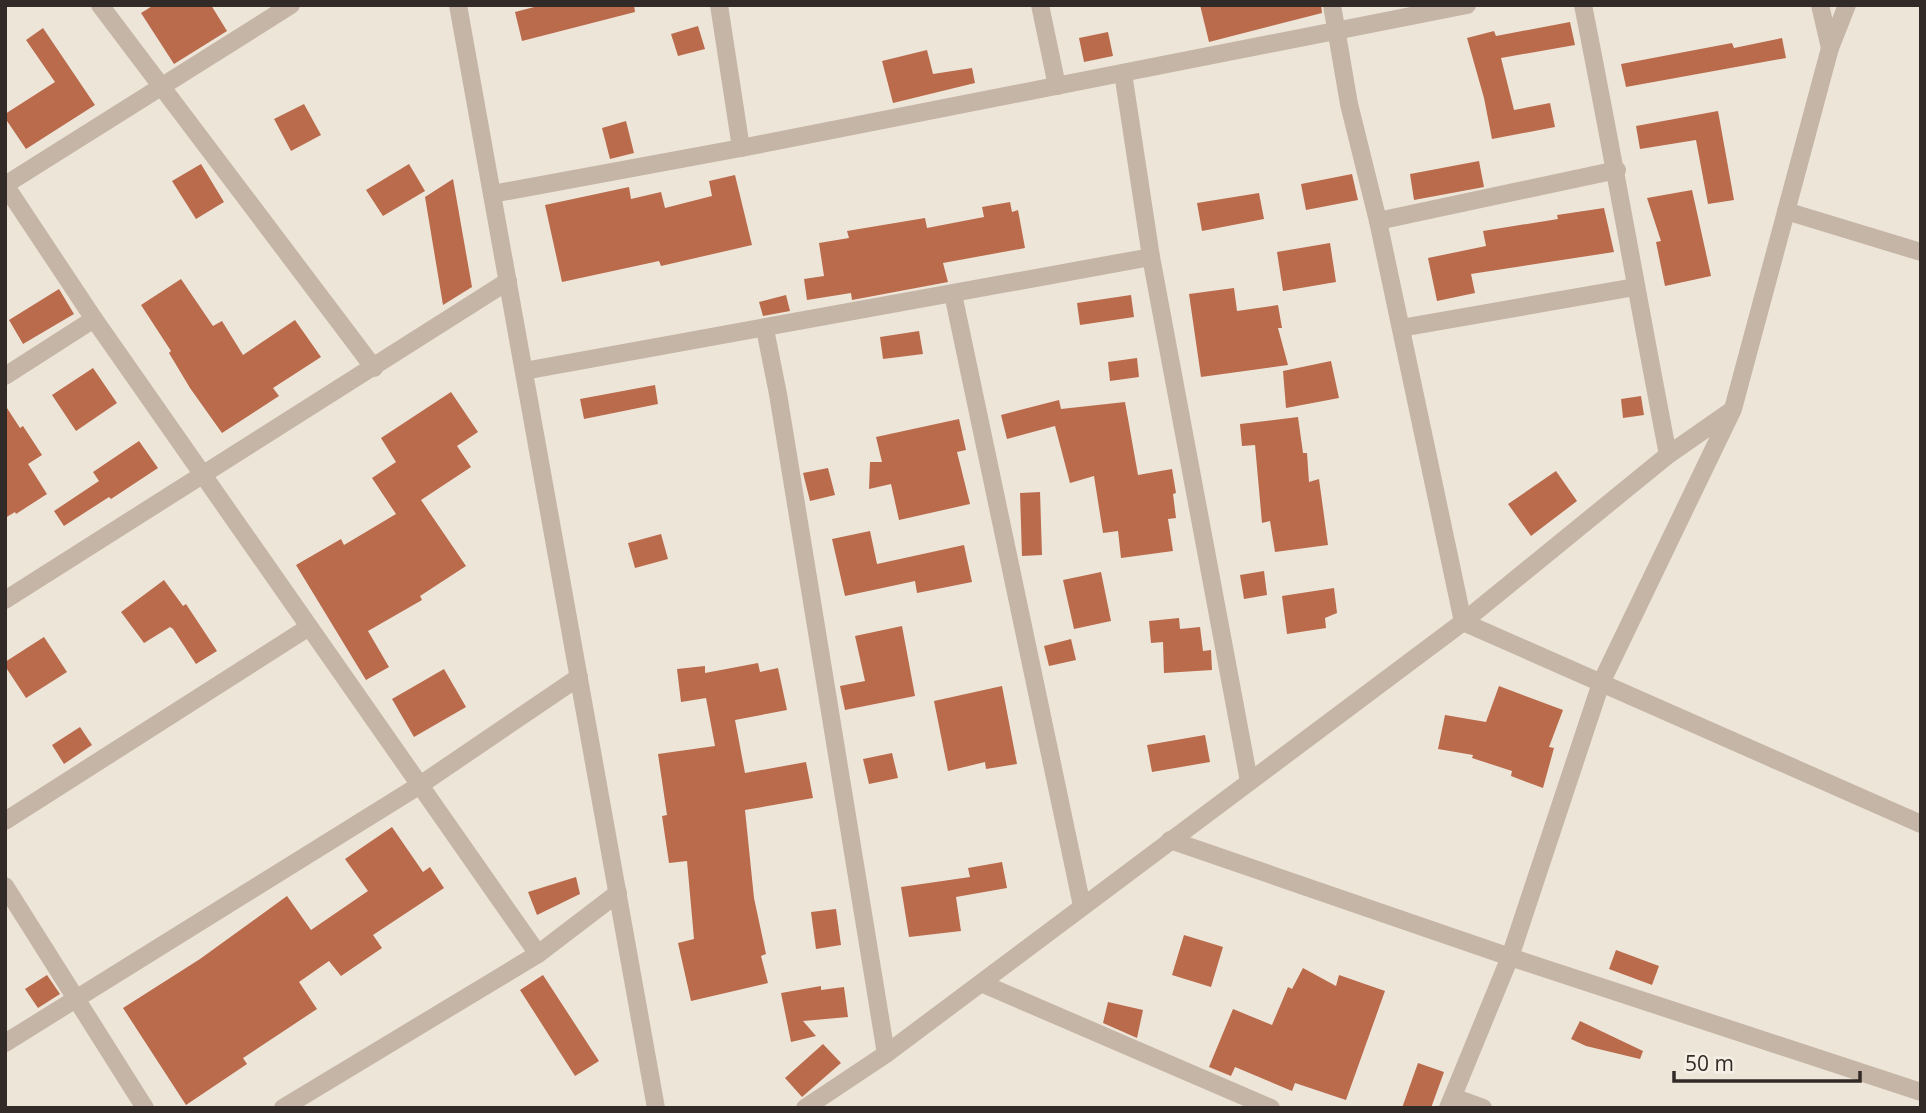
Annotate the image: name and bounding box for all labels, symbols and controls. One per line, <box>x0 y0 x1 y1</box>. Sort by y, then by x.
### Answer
scale bar <box>1674 1040 1860 1084</box>
text: 50 m <box>1685 1049 1734 1077</box>

